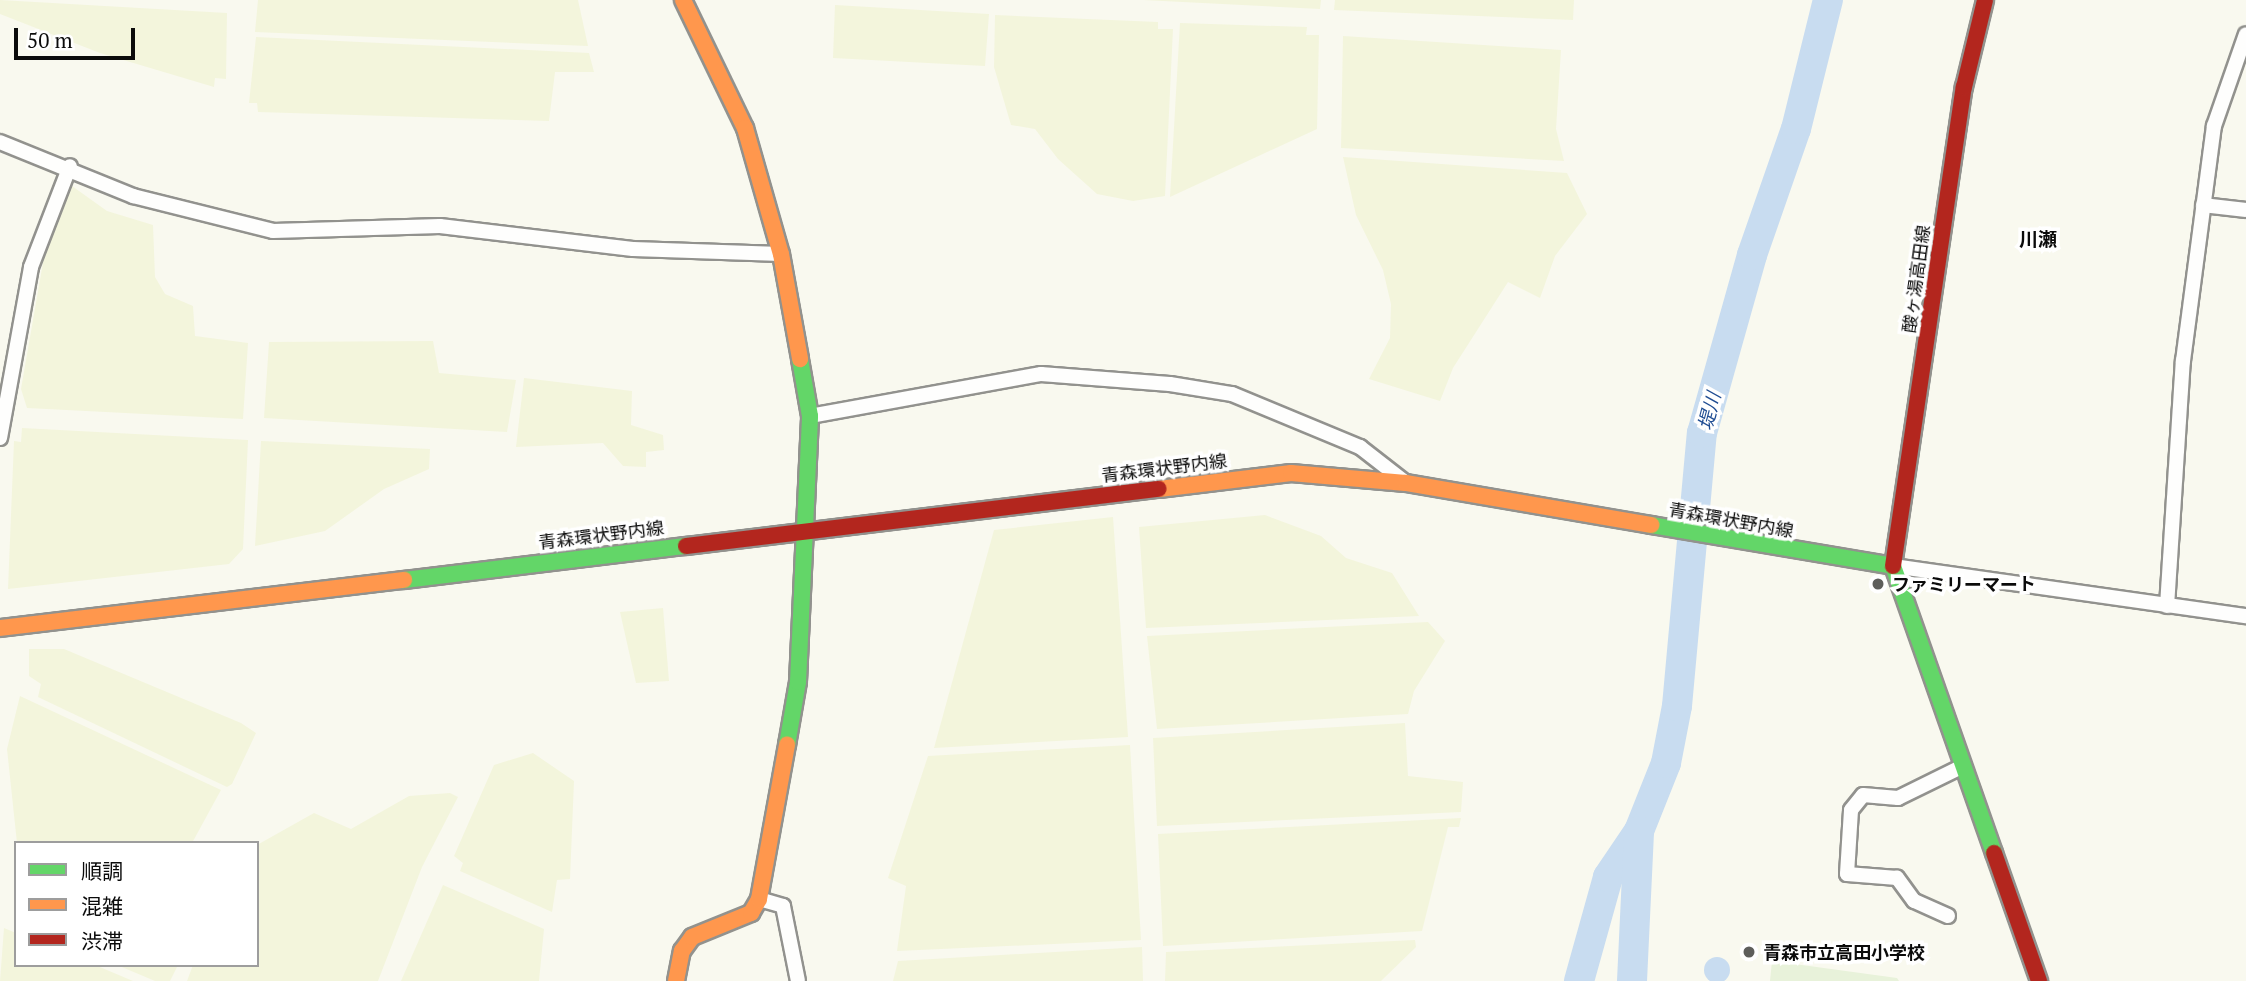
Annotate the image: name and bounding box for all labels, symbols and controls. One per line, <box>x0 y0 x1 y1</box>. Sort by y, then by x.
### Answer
scale bar <box>18 14 138 58</box>
text: 50 m <box>27 26 73 54</box>
street label: 酸ヶ湯高田線 <box>1898 224 1934 334</box>
district label: 川瀬 <box>2019 228 2057 250</box>
water label: 堤川 <box>1693 390 1725 432</box>
street label: 青森環状野内線 <box>1100 450 1228 486</box>
street label: 青森環状野内線 <box>1667 498 1795 542</box>
street label: 青森環状野内線 <box>537 517 665 553</box>
place label: ファミリーマート <box>1892 573 2036 595</box>
marker: ファミリーマート <box>1870 576 1886 592</box>
legend <box>14 841 259 967</box>
text: 順調 <box>81 857 123 885</box>
text: 混雑 <box>81 892 123 920</box>
text: 渋滞 <box>81 927 123 955</box>
place label: 青森市立高田小学校 <box>1763 941 1925 963</box>
marker: 青森市立高田小学校 <box>1741 944 1757 960</box>

